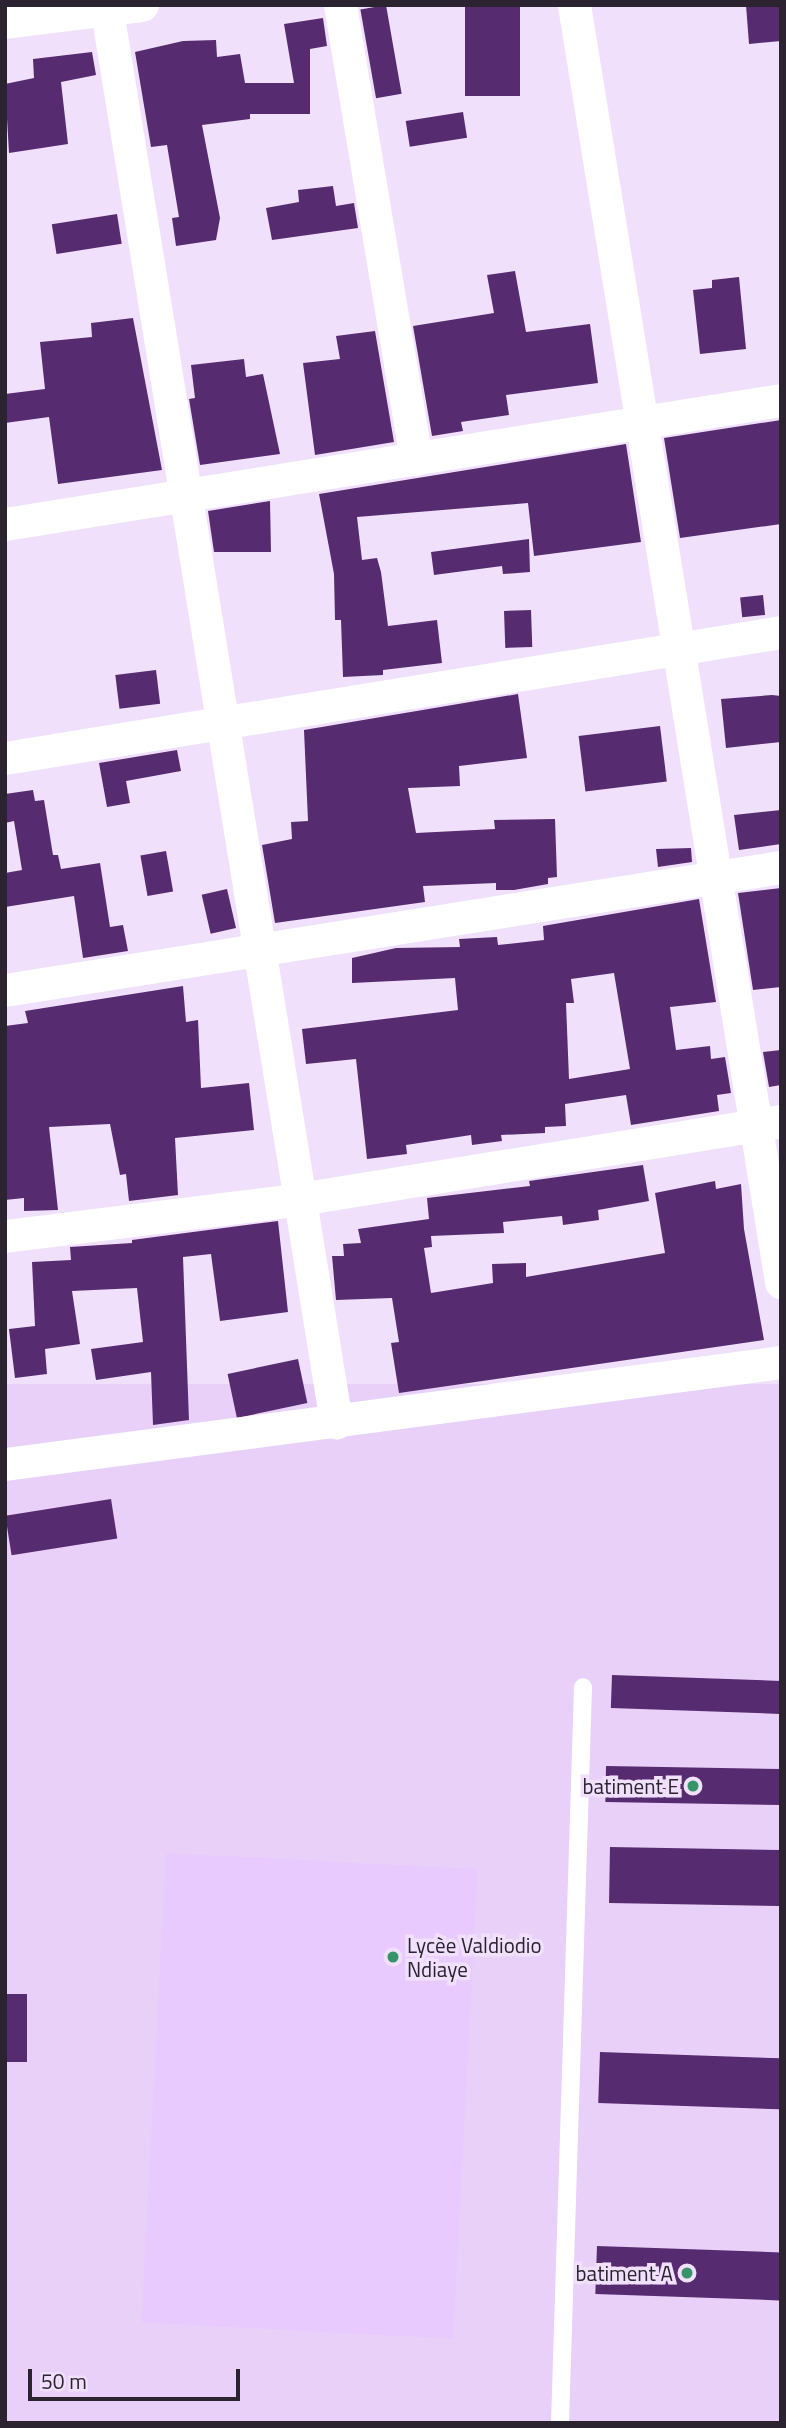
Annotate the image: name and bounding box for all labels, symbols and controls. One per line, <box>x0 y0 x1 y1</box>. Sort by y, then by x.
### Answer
place label: batiment E <box>582 1773 679 1799</box>
marker: batiment E <box>685 1778 701 1794</box>
place label: Lycèe Valdiodio Ndiaye <box>407 1932 542 1982</box>
marker: Lycèe Valdiodio Ndiaye <box>385 1949 401 1965</box>
place label: batiment A <box>576 2260 673 2286</box>
marker: batiment A <box>679 2265 695 2281</box>
scale bar <box>32 2354 243 2398</box>
text: 50 m <box>41 2365 87 2397</box>

